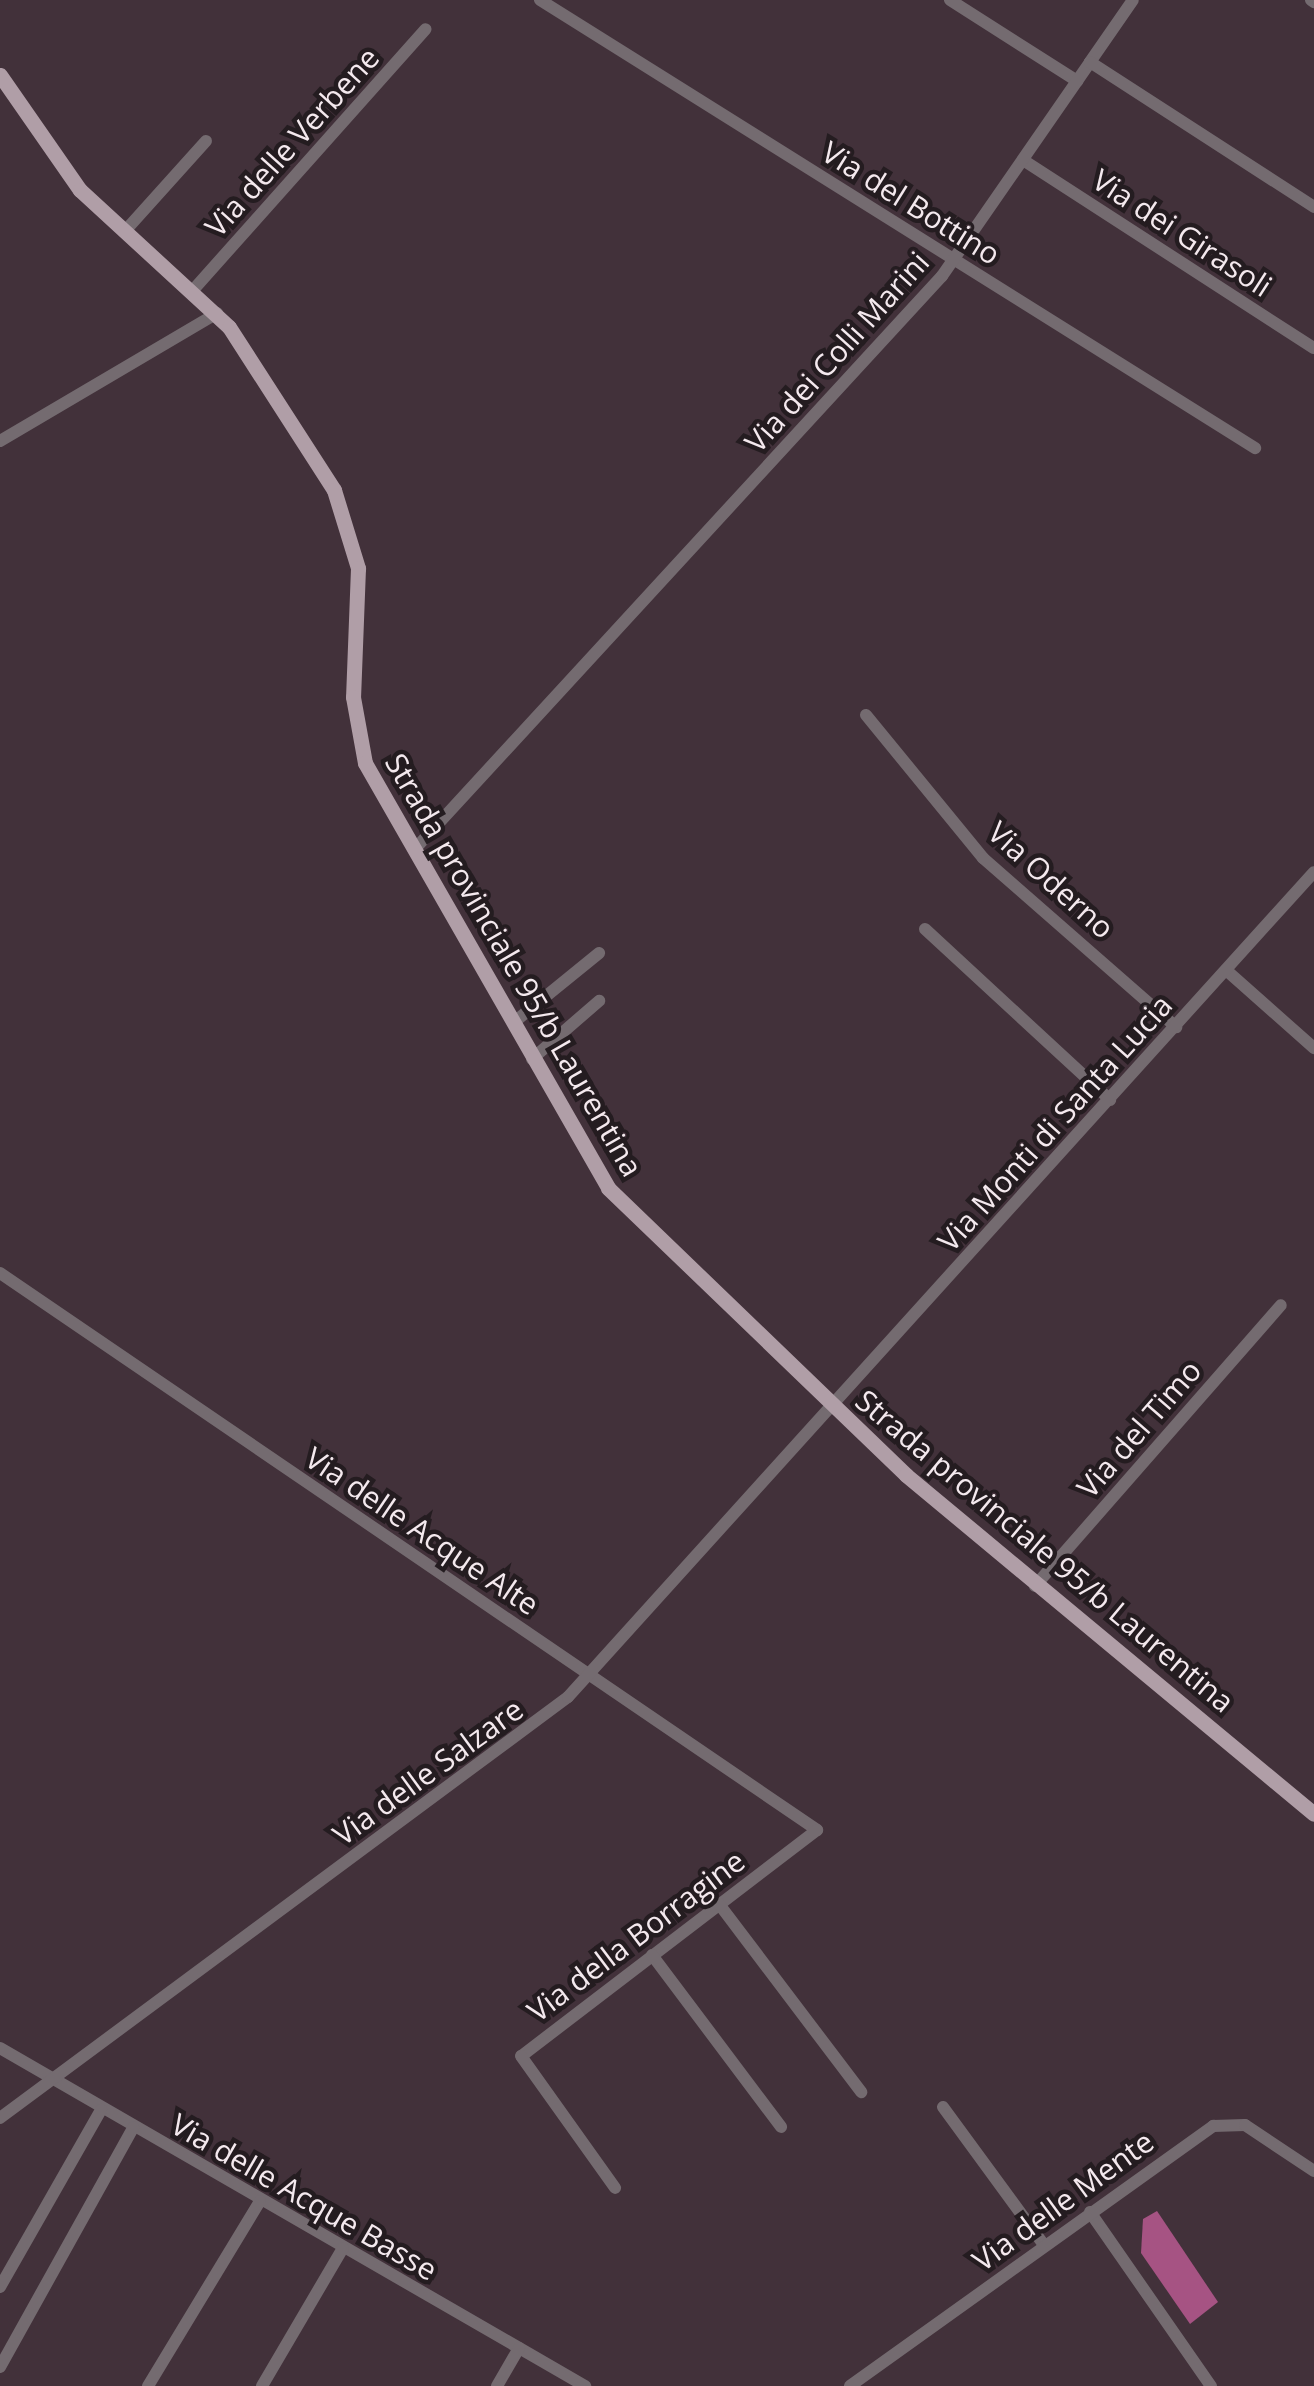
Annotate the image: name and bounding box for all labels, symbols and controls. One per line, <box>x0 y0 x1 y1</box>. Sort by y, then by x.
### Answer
street label: Via delle Verbene <box>198 40 386 244</box>
street label: Via del Bottino <box>815 134 1007 272</box>
street label: Via dei Girasoli <box>1086 162 1278 304</box>
street label: Via dei Colli Marini <box>738 244 936 460</box>
street label: Strada provinciale 95/b Laurentina <box>378 747 650 1183</box>
street label: Via Oderno <box>981 814 1121 946</box>
street label: Via Monti di Santa Lucia <box>930 987 1180 1259</box>
street label: Via del Timo <box>1070 1353 1208 1505</box>
street label: Strada provinciale 95/b Laurentina <box>849 1382 1241 1720</box>
street label: Via delle Acque Alte <box>298 1440 546 1622</box>
street label: Via delle Salzare <box>326 1691 530 1853</box>
street label: Via della Borragine <box>520 1843 752 2029</box>
street label: Via delle Acque Basse <box>165 2106 443 2288</box>
street label: Via delle Mente <box>966 2123 1160 2279</box>

